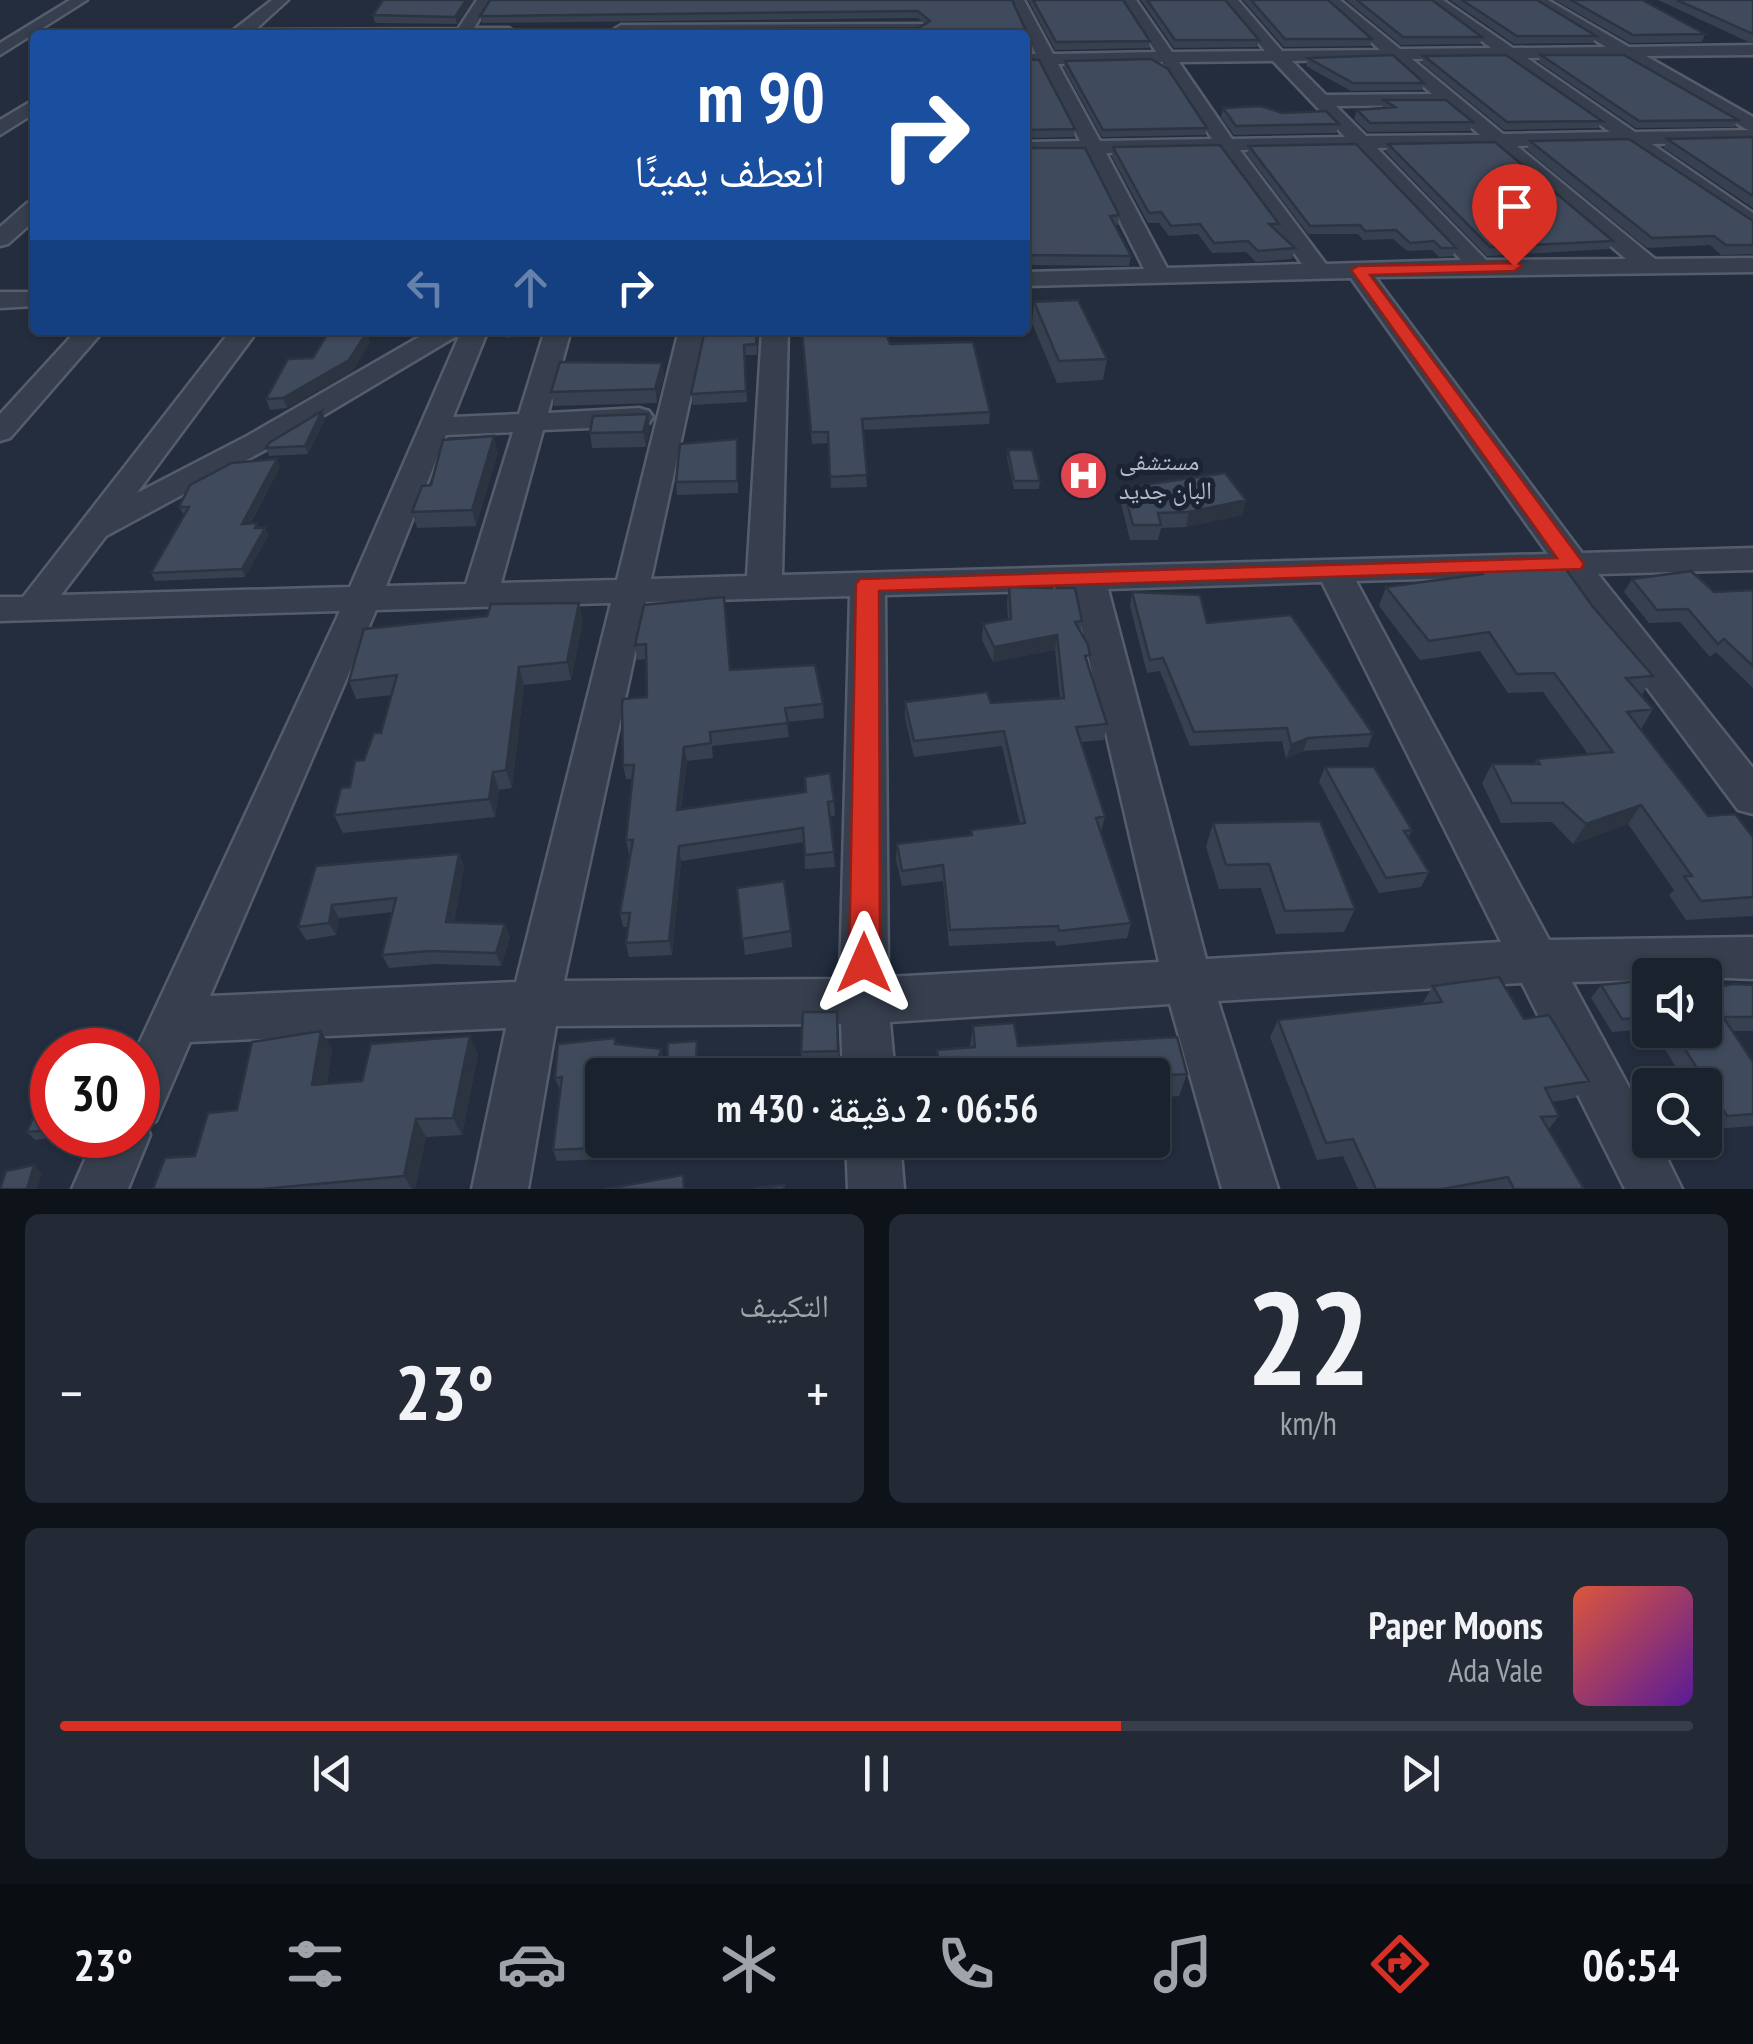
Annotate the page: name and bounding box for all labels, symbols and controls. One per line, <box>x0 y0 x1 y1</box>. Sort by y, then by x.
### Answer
text: 90 m <box>697 51 825 141</box>
icon: right <box>860 70 990 200</box>
text: انعطف يمينًا <box>634 141 825 199</box>
pin <box>1472 164 1557 267</box>
icon: arrive <box>1487 179 1542 234</box>
icon: left <box>398 260 453 315</box>
icon: ahead <box>503 260 558 315</box>
icon: right <box>608 260 663 315</box>
place label: مستشفى البان جديد <box>1119 445 1212 506</box>
hospital icon: مستشفى البان جديد <box>1058 449 1110 501</box>
position arrow <box>812 911 916 1015</box>
map controls <box>1632 958 1722 1158</box>
button: sound <box>1632 958 1722 1048</box>
speed limit sign: 30 <box>30 1028 160 1158</box>
button: search <box>1632 1068 1722 1158</box>
text: 06:56 · 2 دقيقة · 430 m <box>717 1083 1038 1132</box>
text: 22 <box>1246 1253 1371 1421</box>
text: التكييف <box>739 1284 829 1326</box>
text: 23° <box>395 1344 494 1441</box>
text: − <box>60 1357 83 1428</box>
text: + <box>806 1357 829 1428</box>
text: km/h <box>1280 1402 1337 1444</box>
text: Paper Moons <box>1368 1600 1543 1649</box>
text: Ada Vale <box>1448 1649 1543 1691</box>
icon: previous <box>305 1746 360 1801</box>
icon: pause <box>849 1746 904 1801</box>
icon: next <box>1393 1746 1448 1801</box>
icon: filters <box>280 1929 350 1999</box>
icon: car <box>497 1929 567 1999</box>
icon: climate <box>714 1929 784 1999</box>
icon: phone <box>931 1929 1001 1999</box>
icon: music <box>1148 1929 1218 1999</box>
icon: directions <box>1365 1929 1435 1999</box>
text: 23° <box>74 1935 133 1993</box>
text: 06:54 <box>1582 1935 1679 1993</box>

